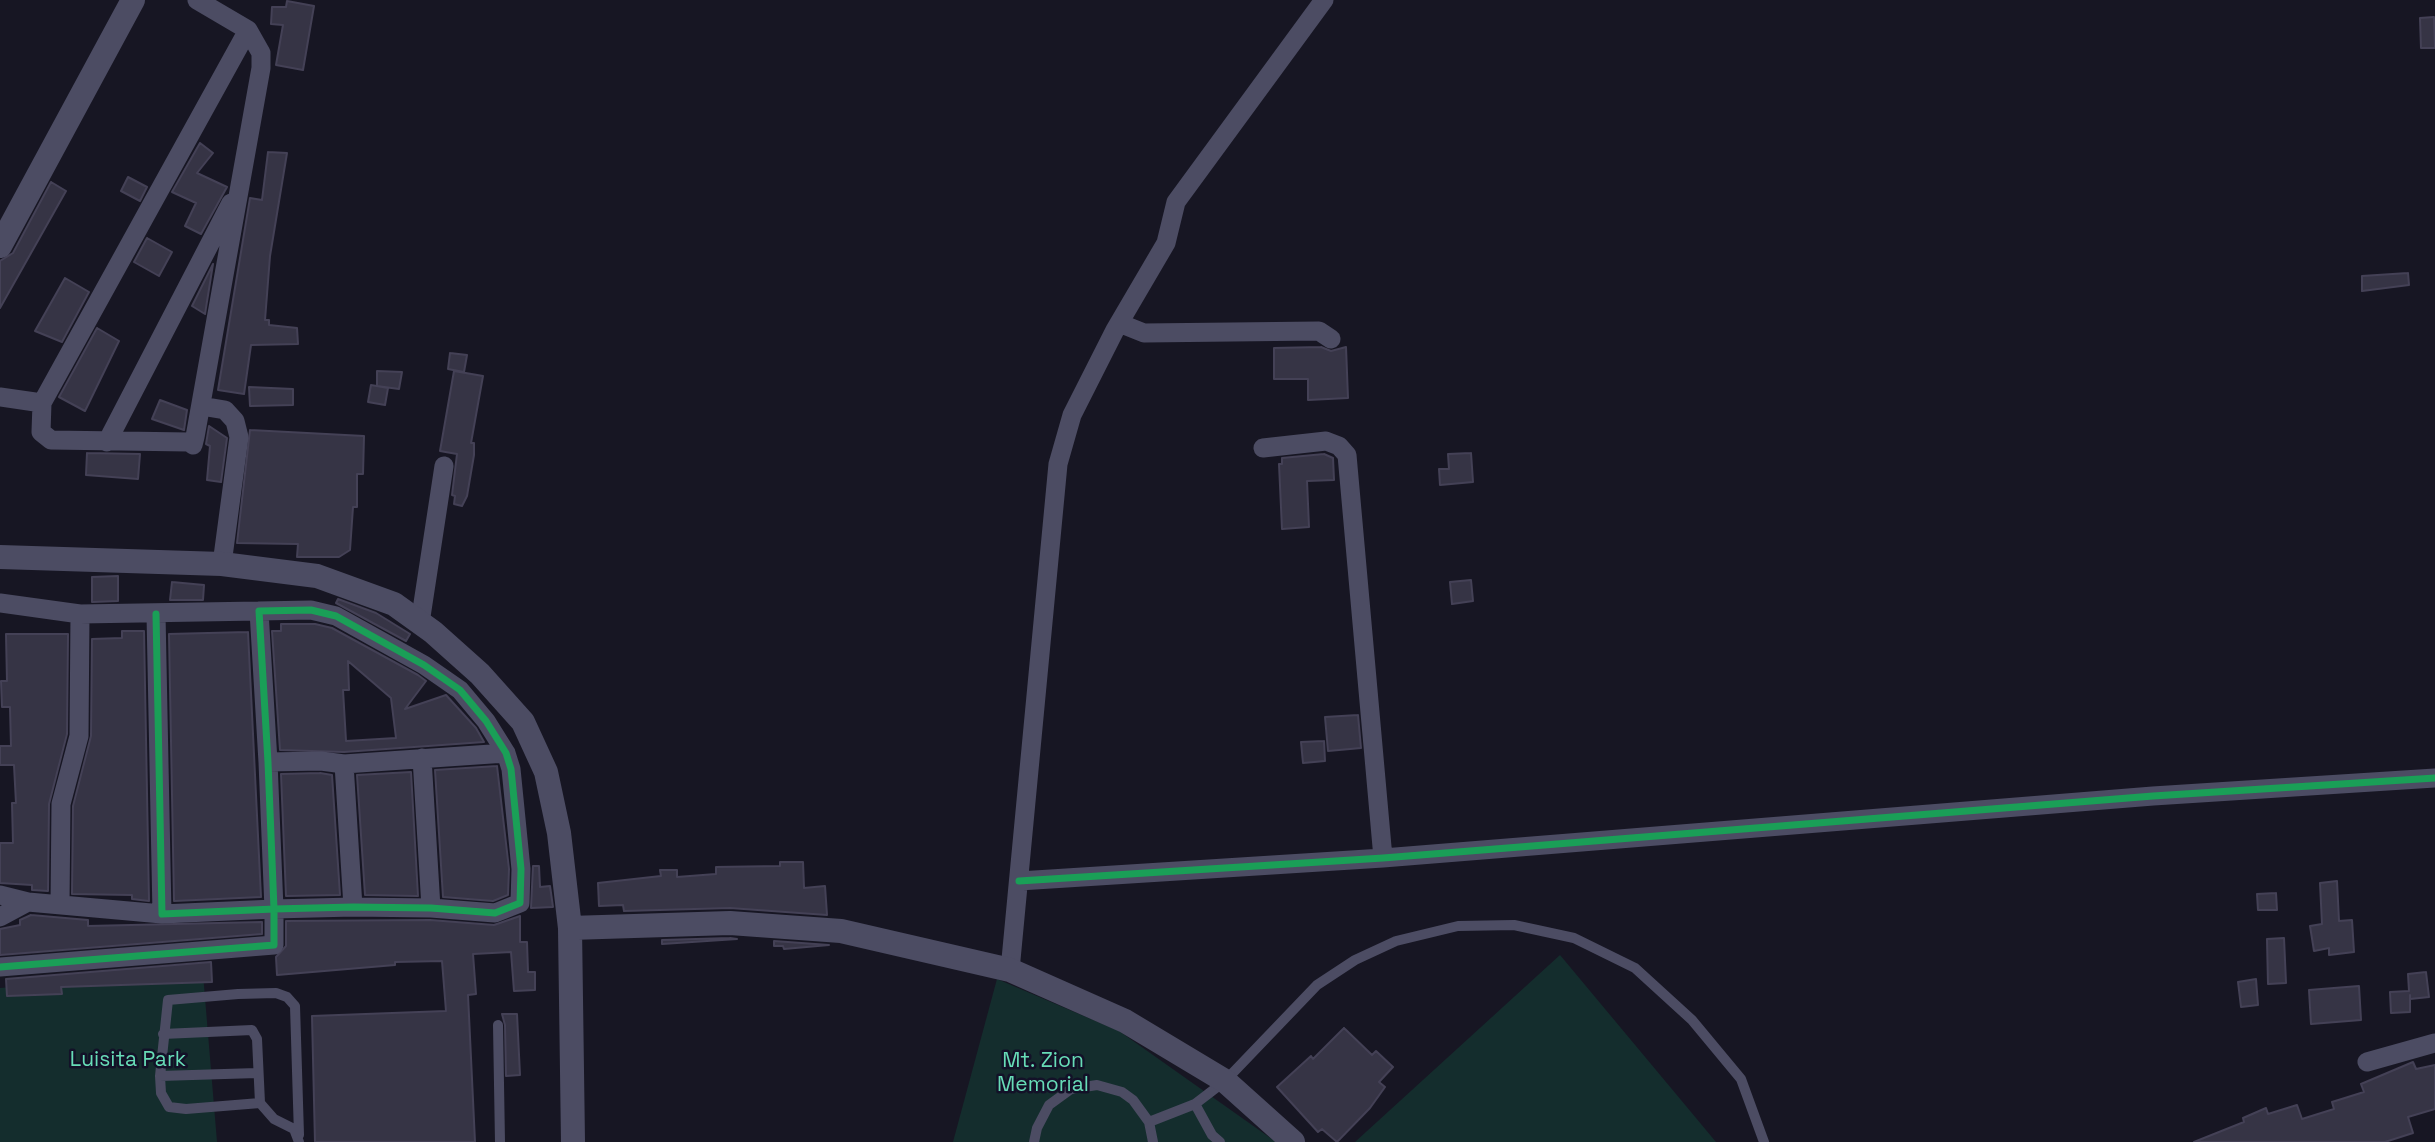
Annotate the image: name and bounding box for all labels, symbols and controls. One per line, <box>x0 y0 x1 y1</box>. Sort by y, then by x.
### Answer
park label: Luisita Park <box>70 1047 186 1073</box>
park label: Mt. Zion Memorial <box>997 1048 1089 1098</box>

